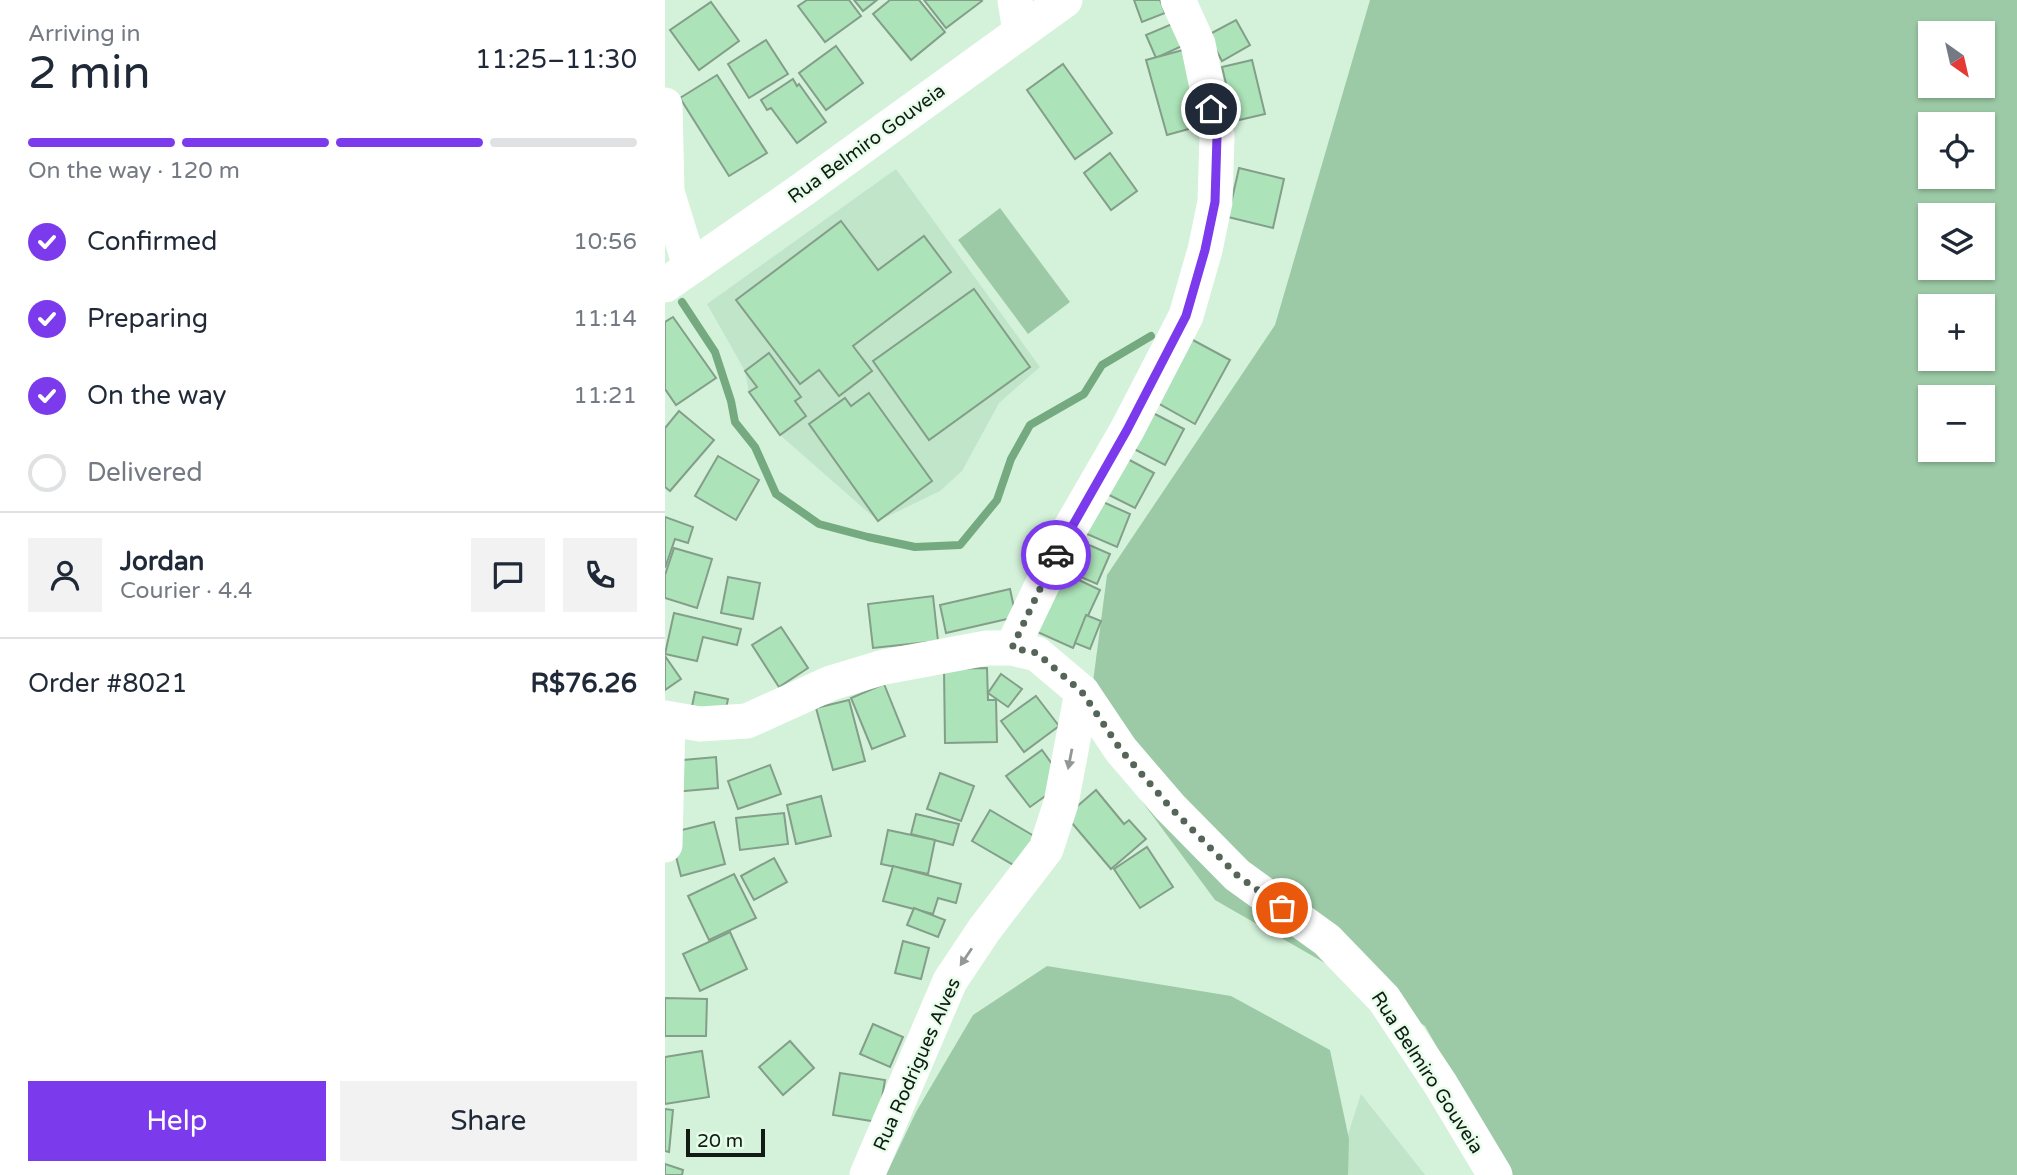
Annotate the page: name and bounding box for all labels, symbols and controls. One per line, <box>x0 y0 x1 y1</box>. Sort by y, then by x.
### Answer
text: Arriving in <box>28 20 141 48</box>
north arrow <box>1918 21 1995 98</box>
map controls <box>1918 21 1995 462</box>
text: 11:25–11:30 <box>475 44 637 75</box>
text: 2 min <box>28 46 151 101</box>
street label: Rua Belmiro Gouveia <box>784 79 949 208</box>
pin <box>1181 79 1241 139</box>
icon: home <box>1192 90 1230 128</box>
button: locate <box>1918 112 1995 189</box>
text: On the way · 120 m <box>28 157 240 185</box>
button: layers <box>1918 203 1995 280</box>
icon: check <box>28 223 66 261</box>
text: Confirmed <box>87 226 217 257</box>
text: 10:56 <box>573 228 637 256</box>
button: + <box>1918 294 1995 371</box>
icon: check <box>28 300 66 338</box>
text: Preparing <box>87 303 208 334</box>
text: 11:14 <box>573 305 637 333</box>
icon: check <box>28 377 66 415</box>
text: On the way <box>87 380 227 411</box>
text: 11:21 <box>573 382 637 410</box>
button: − <box>1918 385 1995 462</box>
text: Delivered <box>87 457 203 488</box>
courier <box>1021 520 1091 590</box>
icon: car <box>1037 536 1075 574</box>
button: person <box>28 538 102 612</box>
button: chat <box>471 538 545 612</box>
button: phone <box>563 538 637 612</box>
text: Jordan <box>120 546 204 577</box>
text: Courier · 4.4 <box>120 577 252 605</box>
text: Order #8021 <box>28 668 188 699</box>
text: R$76.26 <box>530 668 637 699</box>
one-way arrow <box>1064 748 1075 770</box>
pin <box>1252 878 1312 938</box>
icon: bag <box>1263 889 1301 927</box>
one-way arrow <box>960 947 973 967</box>
street label: Rua Rodrigues Alves <box>869 975 965 1154</box>
street label: Rua Belmiro Gouveia <box>1367 987 1488 1158</box>
button: Help <box>28 1081 326 1161</box>
button: Share <box>340 1081 637 1161</box>
scale bar <box>686 1126 765 1158</box>
text: 20 m <box>697 1130 743 1152</box>

